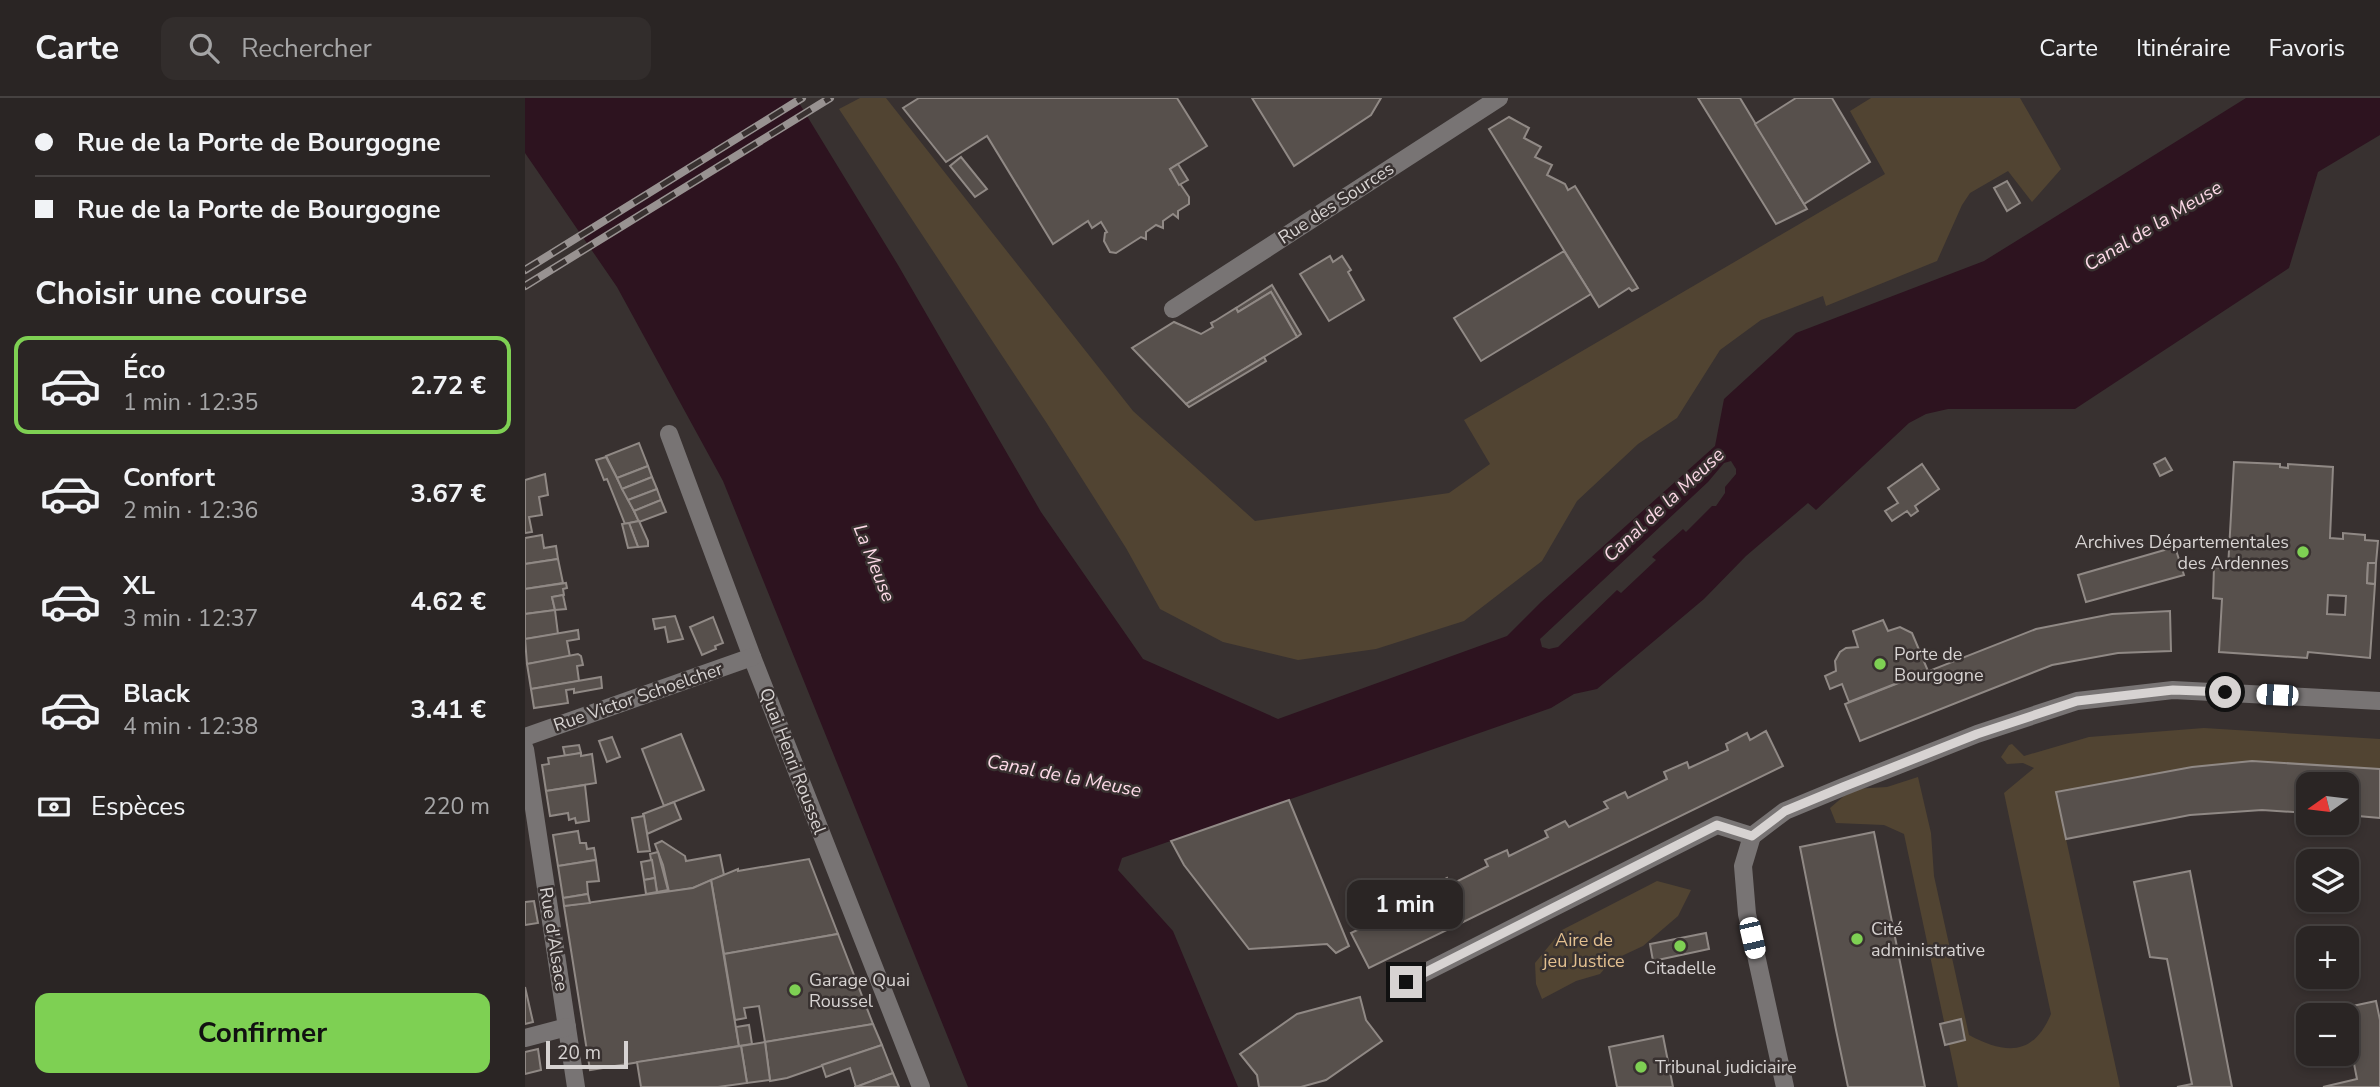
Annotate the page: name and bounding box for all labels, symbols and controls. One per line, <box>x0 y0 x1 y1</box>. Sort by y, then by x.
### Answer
search box <box>161 17 651 80</box>
text: Carte <box>35 26 119 71</box>
icon: search <box>185 29 223 67</box>
text: Rechercher <box>241 31 372 66</box>
text: Carte <box>2039 32 2098 64</box>
text: Itinéraire <box>2136 32 2230 64</box>
text: Favoris <box>2268 32 2345 64</box>
text: Rue de la Porte de Bourgogne <box>77 125 441 160</box>
street label: Rue des Sources <box>1273 157 1399 249</box>
water label: Canal de la Meuse <box>2079 174 2227 278</box>
text: Rue de la Porte de Bourgogne <box>77 192 441 227</box>
text: Choisir une course <box>35 272 307 315</box>
text: Éco <box>123 352 165 387</box>
icon: car <box>39 354 102 417</box>
text: 2.72 € <box>410 368 486 403</box>
text: 1 min · 12:35 <box>123 387 258 418</box>
water label: Canal de la Meuse <box>1598 442 1730 568</box>
text: Confort <box>123 460 215 495</box>
icon: car <box>39 462 102 525</box>
text: 3.67 € <box>410 476 486 511</box>
text: 2 min · 12:36 <box>123 495 258 526</box>
water label: La Meuse <box>847 520 901 606</box>
place label: Archives Départementales des Ardennes <box>2075 530 2289 575</box>
marker: Archives Départementales des Ardennes <box>2295 544 2311 560</box>
text: XL <box>123 568 155 603</box>
icon: car <box>39 570 102 633</box>
text: 4.62 € <box>410 584 486 619</box>
text: 3 min · 12:37 <box>123 603 258 634</box>
place label: Porte de Bourgogne <box>1894 642 1984 687</box>
marker: Porte de Bourgogne <box>1872 656 1888 672</box>
street label: Rue Victor Schoelcher <box>550 657 726 737</box>
text: Black <box>123 676 190 711</box>
route start <box>2209 676 2241 708</box>
icon: car <box>39 678 102 741</box>
car <box>2256 683 2299 707</box>
street label: Quai Henri Roussel <box>754 684 832 838</box>
text: 3.41 € <box>410 692 486 727</box>
text: 4 min · 12:38 <box>123 711 258 742</box>
water label: Canal de la Meuse <box>985 748 1143 804</box>
north arrow <box>2296 772 2359 835</box>
map controls <box>2296 772 2359 1066</box>
icon: cash <box>35 788 73 826</box>
text: Espèces <box>91 789 186 824</box>
text: 220 m <box>423 791 490 822</box>
button: layers <box>2296 849 2359 912</box>
callout: 1 min <box>1348 880 1464 930</box>
street label: Rue d'Alsace <box>534 885 574 993</box>
text: 1 min <box>1375 889 1435 920</box>
car <box>1738 915 1767 961</box>
place label: Cité administrative <box>1871 917 1985 962</box>
button: + <box>2296 926 2359 989</box>
park label: Aire de jeu Justice <box>1541 928 1625 973</box>
marker: Cité administrative <box>1849 931 1865 947</box>
marker: Citadelle <box>1672 938 1688 954</box>
place label: Citadelle <box>1644 956 1716 980</box>
route end <box>1390 966 1422 998</box>
place label: Garage Quai Roussel <box>809 968 910 1013</box>
marker: Garage Quai Roussel <box>787 982 803 998</box>
button: Confirmer <box>35 993 490 1073</box>
button: − <box>2296 1003 2359 1066</box>
scale bar <box>546 1038 628 1070</box>
text: 20 m <box>557 1040 601 1066</box>
place label: Tribunal judiciaire <box>1655 1055 1797 1079</box>
marker: Tribunal judiciaire <box>1633 1059 1649 1075</box>

